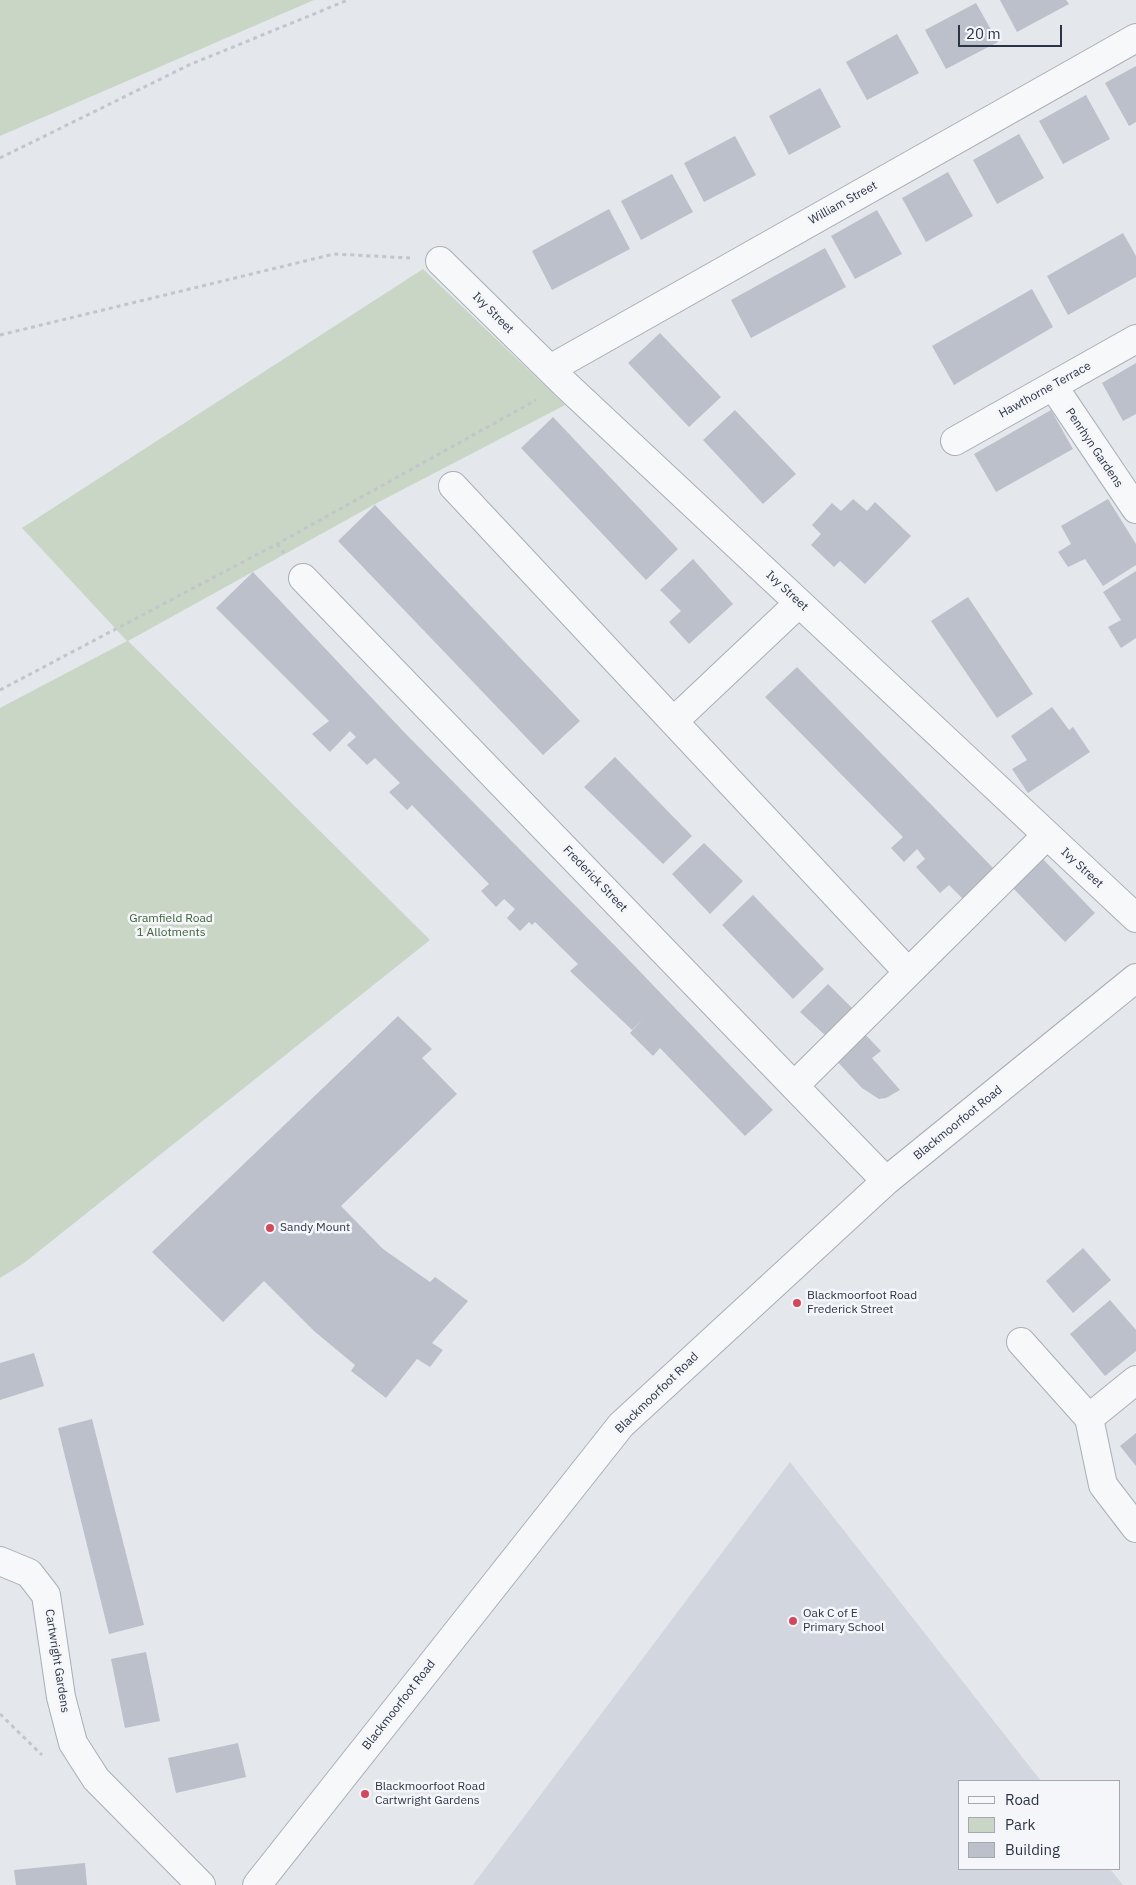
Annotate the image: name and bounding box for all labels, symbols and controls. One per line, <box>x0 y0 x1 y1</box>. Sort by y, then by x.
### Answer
scale bar <box>961 15 1065 47</box>
text: 20 m <box>966 24 1001 43</box>
street label: William Street <box>806 178 880 228</box>
street label: Ivy Street <box>469 289 517 337</box>
street label: Hawthorne Terrace <box>997 359 1093 421</box>
street label: Penrhyn Gardens <box>1062 406 1126 490</box>
street label: Ivy Street <box>763 568 811 614</box>
street label: Frederick Street <box>560 843 630 915</box>
street label: Ivy Street <box>1058 845 1106 891</box>
park label: Gramfield Road 1 Allotments <box>129 912 213 940</box>
street label: Blackmoorfoot Road <box>911 1083 1005 1163</box>
place label: Sandy Mount <box>280 1221 350 1235</box>
marker: Sandy Mount <box>264 1222 276 1234</box>
place label: Blackmoorfoot Road Frederick Street <box>807 1289 917 1317</box>
marker: Blackmoorfoot Road Frederick Street <box>791 1297 803 1309</box>
street label: Blackmoorfoot Road <box>612 1350 702 1436</box>
place label: Oak C of E Primary School <box>803 1607 884 1635</box>
street label: Cartwright Gardens <box>42 1608 72 1714</box>
marker: Oak C of E Primary School <box>787 1615 799 1627</box>
street label: Blackmoorfoot Road <box>359 1657 439 1753</box>
place label: Blackmoorfoot Road Cartwright Gardens <box>375 1780 485 1808</box>
legend <box>958 1780 1121 1870</box>
marker: Blackmoorfoot Road Cartwright Gardens <box>359 1788 371 1800</box>
text: Road <box>1005 1790 1040 1809</box>
text: Park <box>1005 1815 1035 1834</box>
text: Building <box>1005 1840 1060 1859</box>

